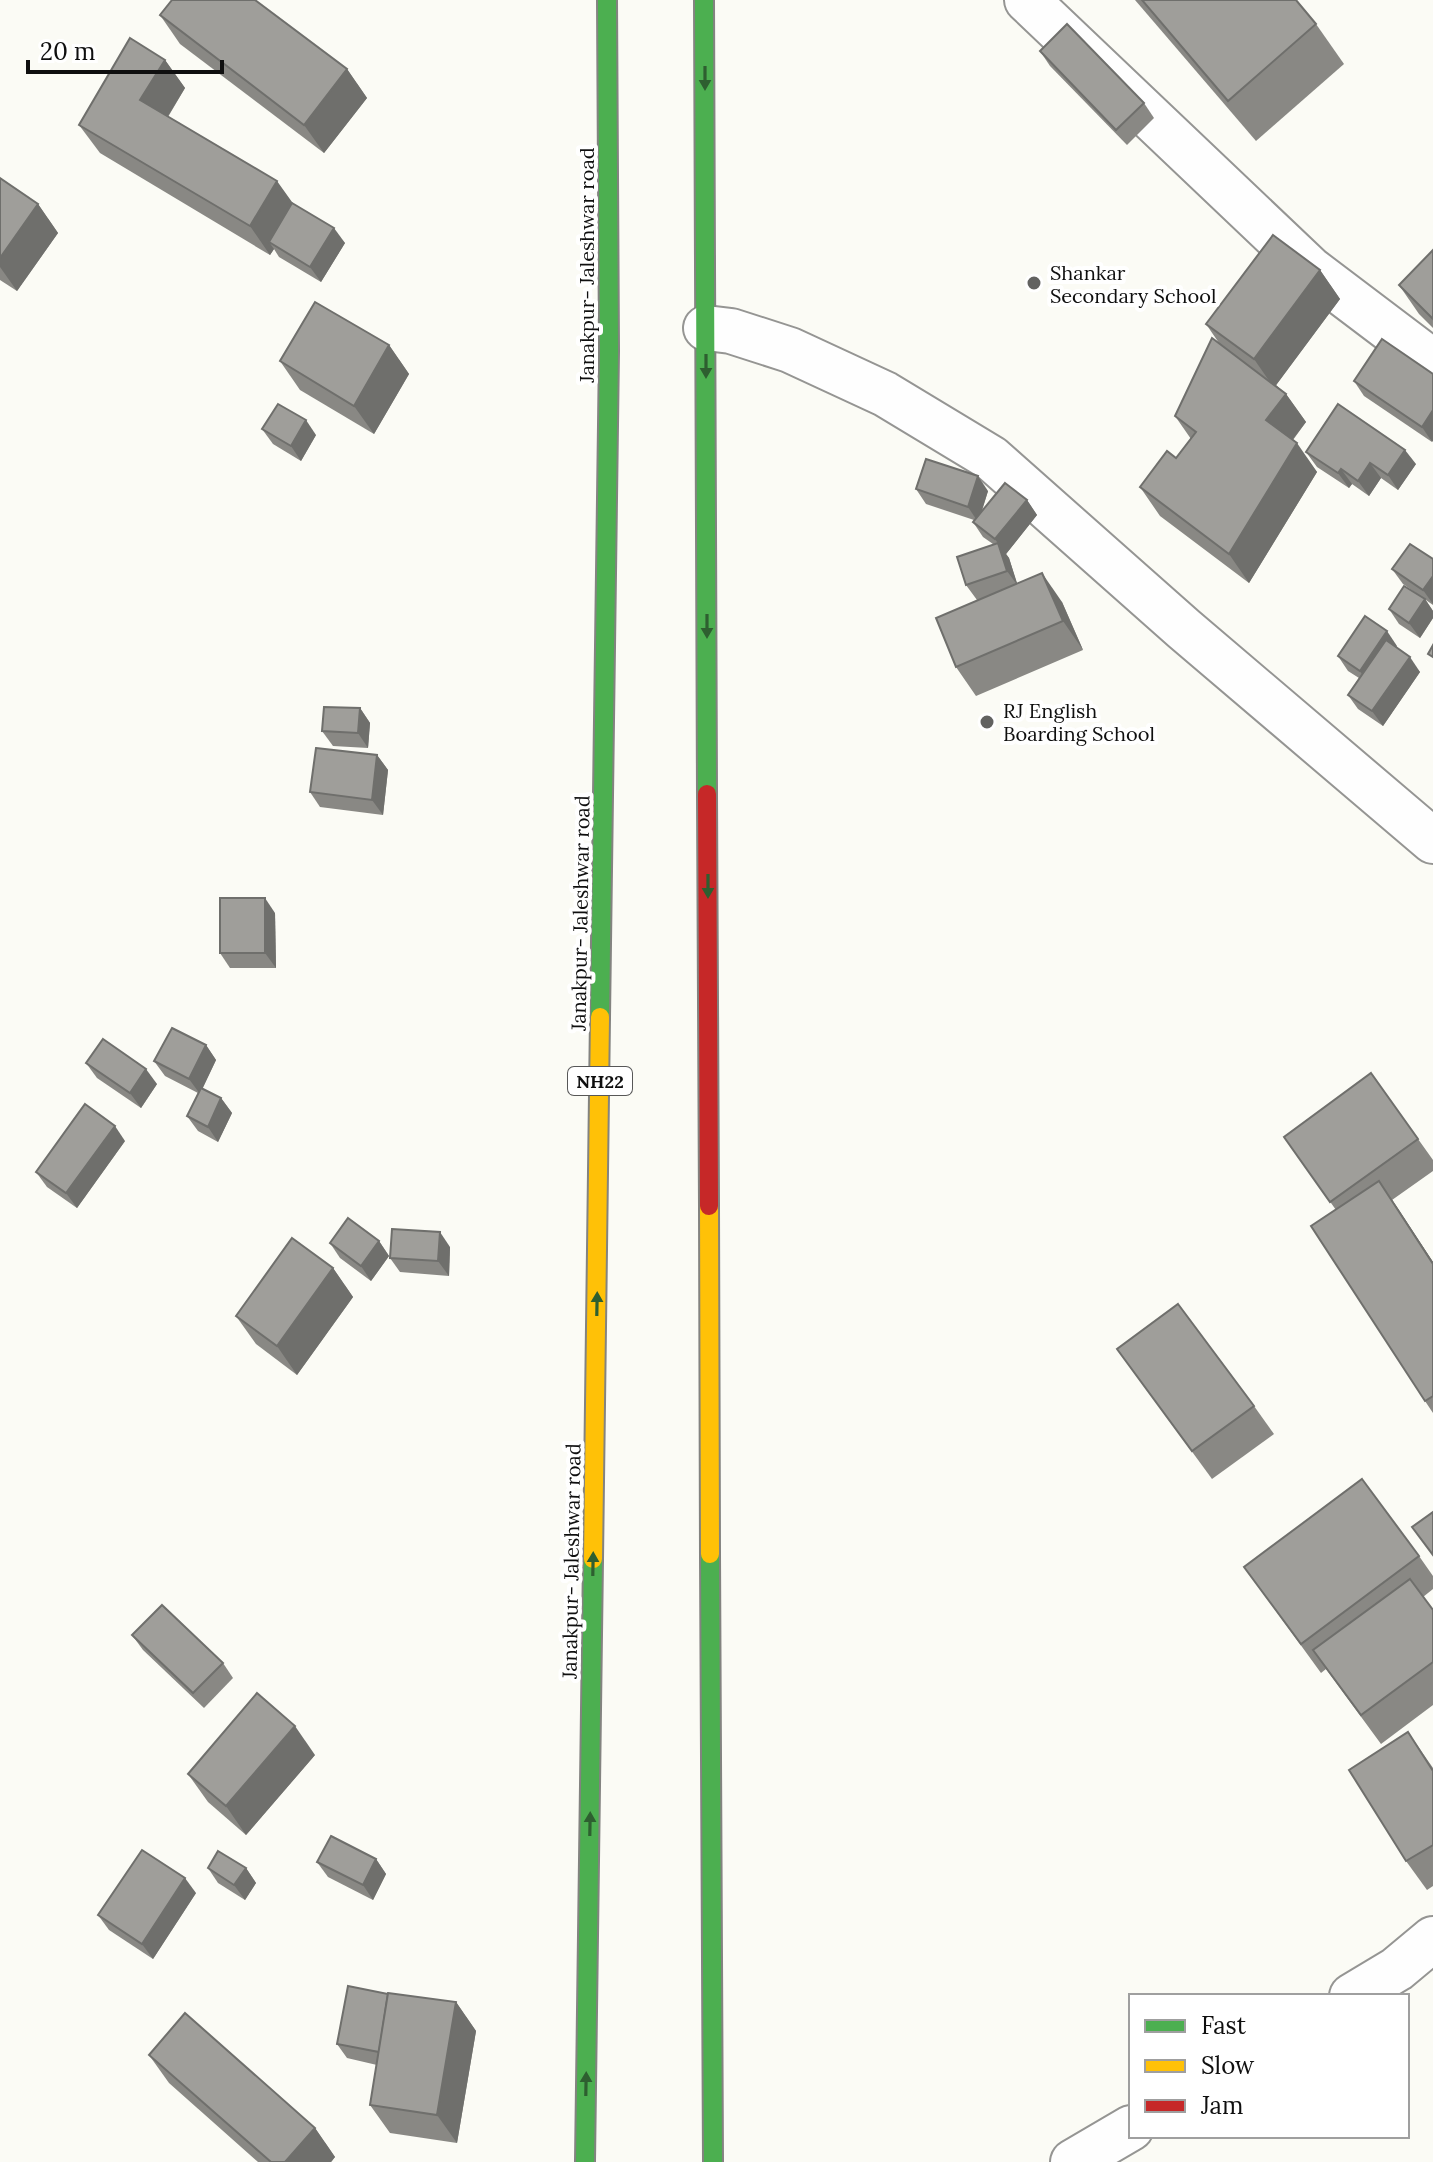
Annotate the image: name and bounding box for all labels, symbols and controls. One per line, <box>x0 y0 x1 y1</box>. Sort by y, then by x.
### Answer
scale bar <box>28 24 222 74</box>
text: 20 m <box>40 36 96 67</box>
one-way arrow <box>699 66 711 91</box>
street label: Janakpur- Jaleshwar road <box>574 147 599 384</box>
place label: Shankar Secondary School <box>1050 260 1216 308</box>
marker: Shankar Secondary School <box>1025 274 1043 292</box>
one-way arrow <box>700 354 712 379</box>
one-way arrow <box>701 614 713 639</box>
place label: RJ English Boarding School <box>1003 698 1155 746</box>
marker: RJ English Boarding School <box>978 713 996 731</box>
street label: Janakpur- Jaleshwar road <box>565 795 595 1032</box>
one-way arrow <box>702 874 714 899</box>
road number: NH22 <box>568 1067 632 1095</box>
one-way arrow <box>591 1291 603 1316</box>
street label: Janakpur- Jaleshwar road <box>556 1443 586 1680</box>
one-way arrow <box>587 1551 599 1576</box>
one-way arrow <box>584 1811 596 1836</box>
legend <box>1129 1994 1409 2138</box>
text: Fast <box>1201 2010 1247 2041</box>
text: Slow <box>1201 2050 1255 2081</box>
one-way arrow <box>580 2071 593 2096</box>
text: Jam <box>1200 2090 1243 2121</box>

